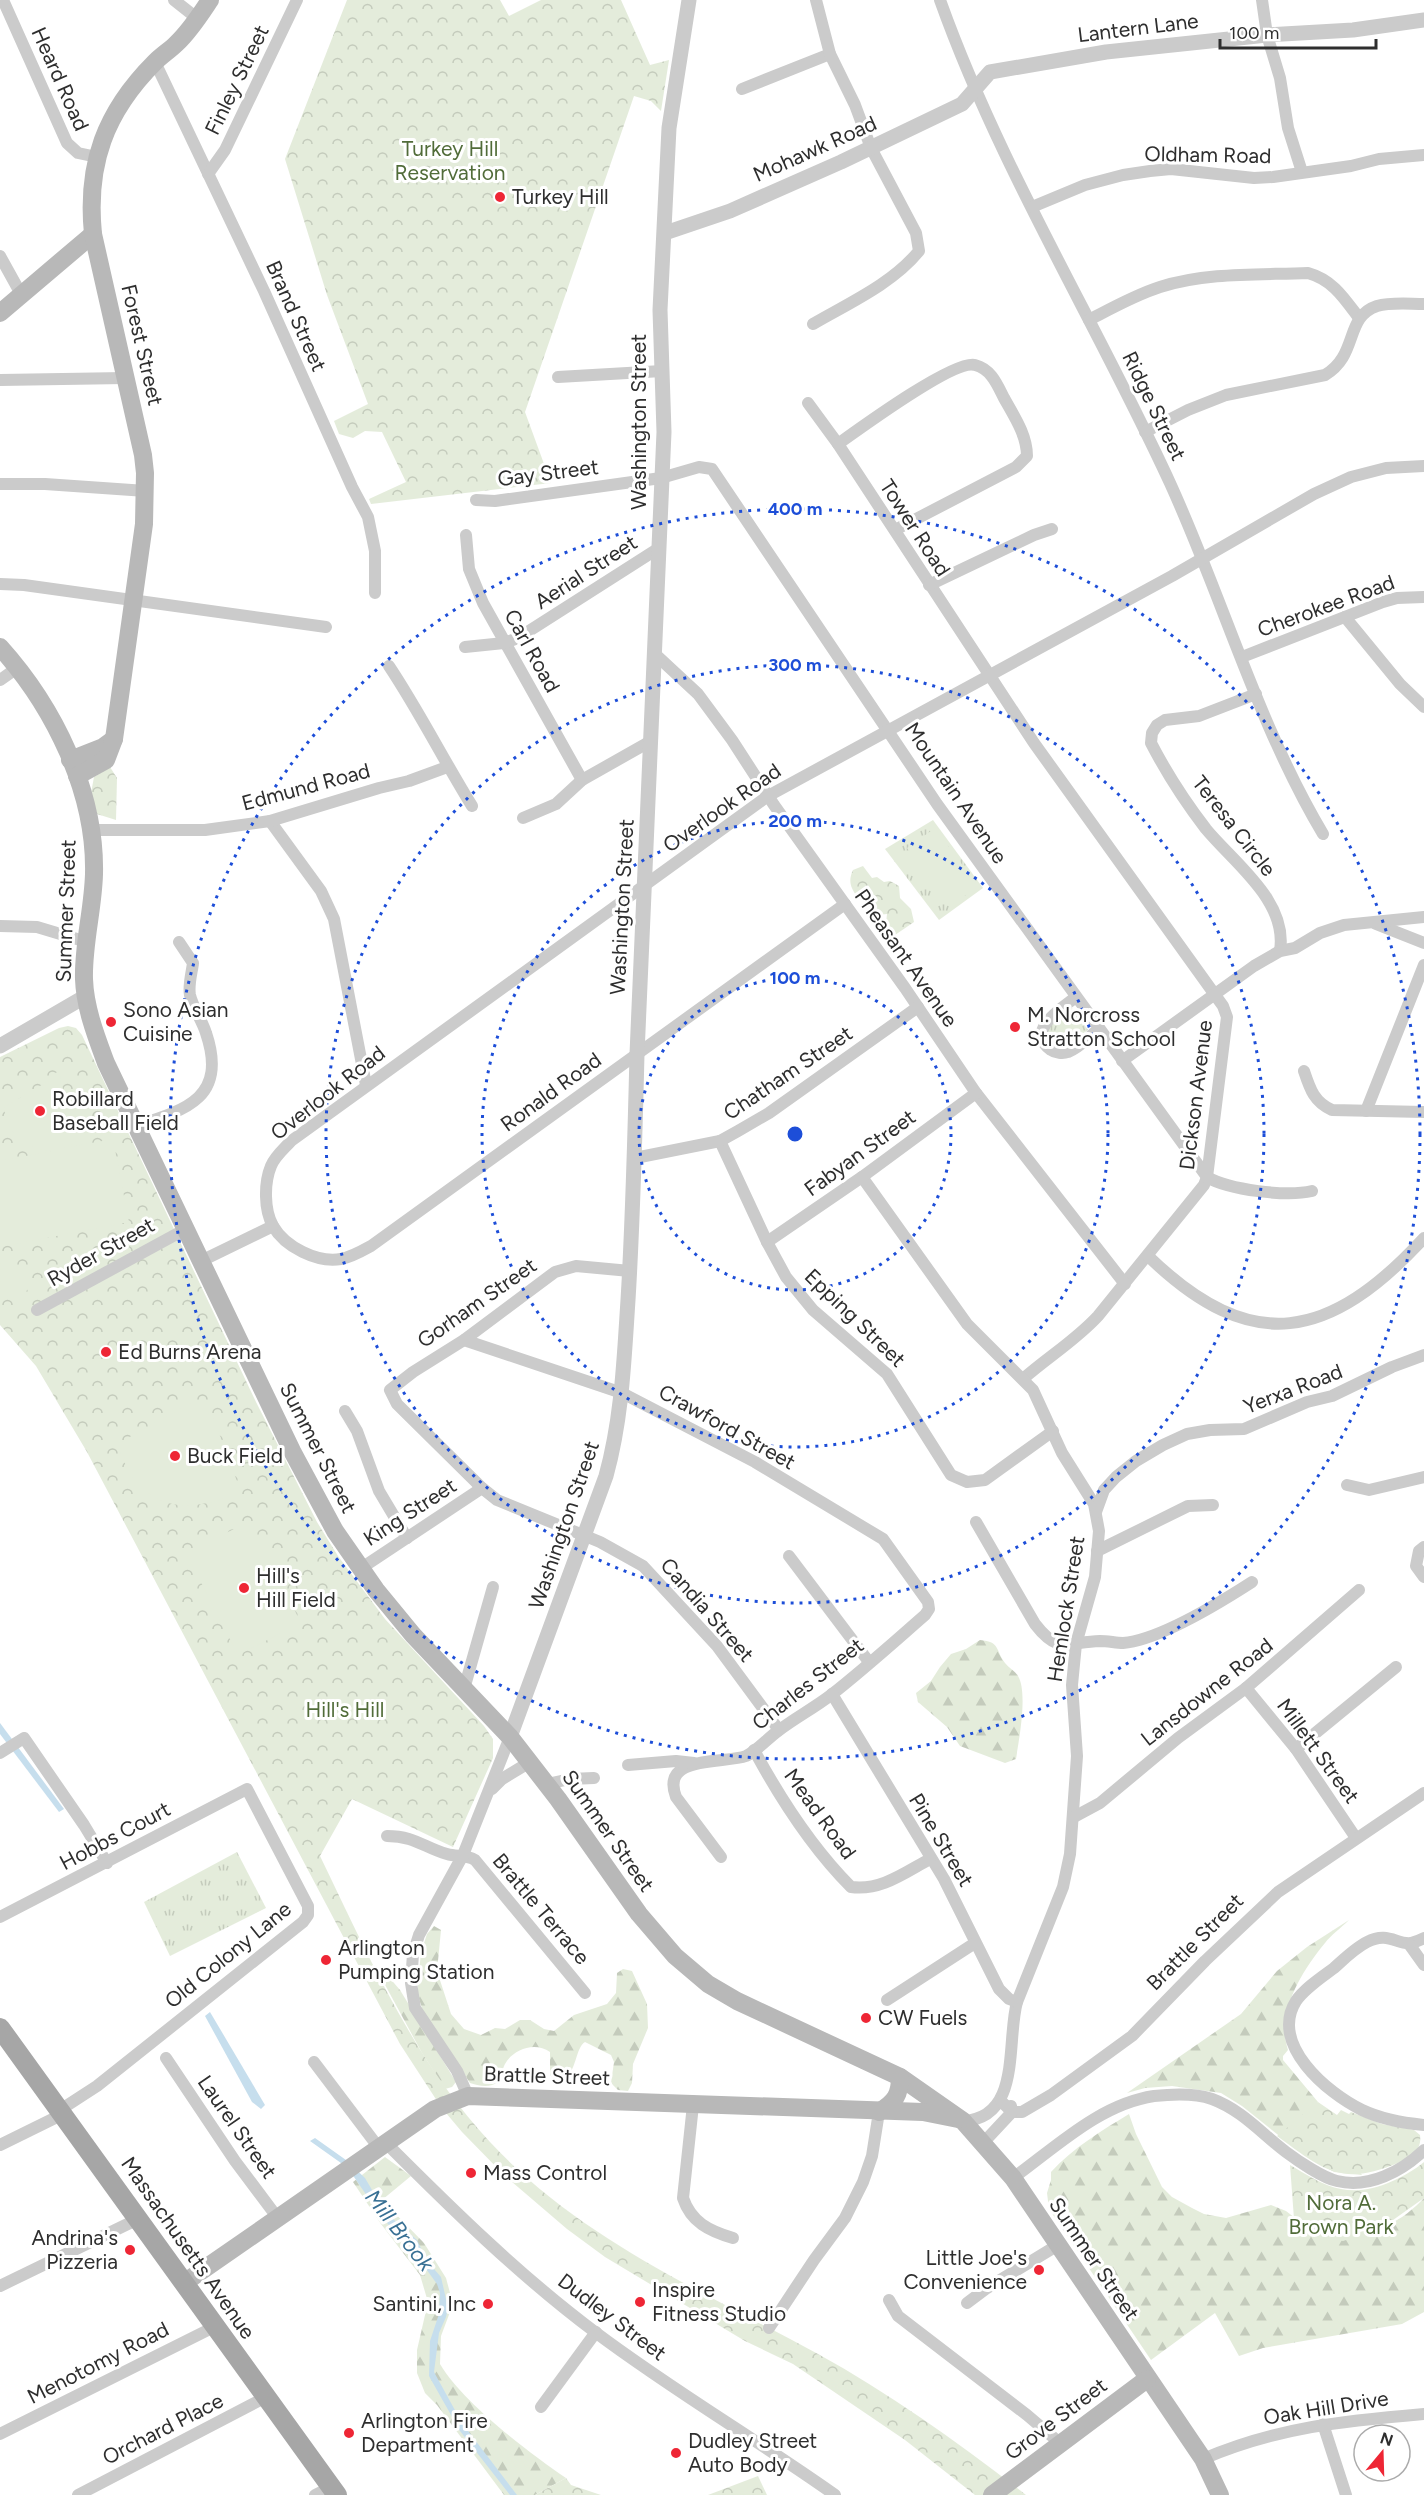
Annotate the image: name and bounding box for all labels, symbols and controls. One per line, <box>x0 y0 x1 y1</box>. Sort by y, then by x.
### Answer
street label: Lantern Lane <box>1076 8 1200 47</box>
scale bar <box>1220 12 1376 50</box>
street label: Finley Street <box>199 21 274 139</box>
text: 100 m <box>1229 22 1279 44</box>
street label: Heard Road <box>26 23 94 135</box>
street label: Mohawk Road <box>749 110 880 187</box>
park label: Turkey Hill Reservation <box>394 136 506 185</box>
street label: Oldham Road <box>1144 141 1272 168</box>
place label: Turkey Hill <box>512 184 609 209</box>
marker: Turkey Hill <box>493 190 507 204</box>
street label: Brand Street <box>261 257 332 375</box>
street label: Forest Street <box>116 282 169 408</box>
street label: Washington Street <box>626 334 651 510</box>
street label: Ridge Street <box>1117 347 1192 464</box>
street label: Gay Street <box>496 454 600 491</box>
street label: Tower Road <box>875 475 956 581</box>
text: 400 m <box>768 498 822 520</box>
street label: Aerial Street <box>530 529 642 614</box>
street label: Cherokee Road <box>1254 569 1398 642</box>
street label: Carl Road <box>499 605 565 697</box>
text: 300 m <box>768 654 822 676</box>
street label: Mountain Avenue <box>900 717 1013 868</box>
street label: Edmund Road <box>239 757 373 816</box>
street label: Overlook Road <box>658 758 786 857</box>
street label: Teresa Circle <box>1187 770 1281 881</box>
text: 200 m <box>768 810 822 832</box>
street label: Washington Street <box>604 818 639 996</box>
street label: Summer Street <box>51 839 80 983</box>
street label: Pheasant Avenue <box>850 884 963 1031</box>
text: 100 m <box>770 967 820 989</box>
place label: Sono Asian Cuisine <box>123 997 228 1046</box>
place label: M. Norcross Stratton School <box>1027 1002 1176 1051</box>
marker: Sono Asian Cuisine <box>104 1015 118 1029</box>
street label: Dickson Avenue <box>1174 1019 1217 1171</box>
street label: Chatham Street <box>719 1020 857 1125</box>
marker: M. Norcross Stratton School <box>1008 1020 1022 1034</box>
street label: Overlook Road <box>266 1040 390 1145</box>
street label: Ronald Road <box>496 1047 606 1136</box>
place label: Robillard Baseball Field <box>52 1086 179 1135</box>
marker: Robillard Baseball Field <box>33 1104 47 1118</box>
street label: Fabyan Street <box>799 1104 920 1201</box>
centre of rings <box>785 1124 805 1144</box>
street label: Ryder Street <box>43 1212 159 1291</box>
street label: Gorham Street <box>412 1252 541 1353</box>
street label: Epping Street <box>800 1263 911 1372</box>
place label: Ed Burns Arena <box>118 1339 261 1364</box>
marker: Ed Burns Arena <box>99 1345 113 1359</box>
street label: Yerxa Road <box>1240 1358 1346 1419</box>
street label: Summer Street <box>275 1378 362 1517</box>
street label: Crawford Street <box>654 1379 800 1474</box>
street label: Washington Street <box>523 1437 604 1612</box>
place label: Buck Field <box>187 1443 283 1468</box>
marker: Buck Field <box>168 1449 182 1463</box>
street label: King Street <box>359 1472 461 1551</box>
street label: Hemlock Street <box>1042 1534 1089 1684</box>
street label: Candia Street <box>655 1553 759 1667</box>
place label: Hill's Hill Field <box>256 1563 336 1612</box>
marker: Hill's Hill Field <box>237 1581 251 1595</box>
street label: Charles Street <box>747 1632 868 1735</box>
street label: Lansdowne Road <box>1136 1632 1278 1751</box>
street label: Millett Street <box>1272 1694 1365 1808</box>
park label: Hill's Hill <box>306 1697 384 1722</box>
street label: Mead Road <box>779 1764 862 1864</box>
street label: Summer Street <box>557 1765 660 1896</box>
street label: Pine Street <box>904 1789 979 1891</box>
street label: Hobbs Court <box>55 1796 174 1875</box>
street label: Brattle Terrace <box>488 1848 595 1969</box>
street label: Brattle Street <box>1141 1888 1248 1995</box>
street label: Old Colony Lane <box>160 1896 296 2013</box>
place label: Arlington Pumping Station <box>338 1935 494 1984</box>
marker: Arlington Pumping Station <box>319 1953 333 1967</box>
place label: CW Fuels <box>878 2005 967 2030</box>
marker: CW Fuels <box>859 2011 873 2025</box>
street label: Brattle Street <box>483 2061 611 2090</box>
street label: Laurel Street <box>193 2070 282 2183</box>
street label: Massachusetts Avenue <box>116 2152 261 2344</box>
place label: Mass Control <box>483 2160 607 2185</box>
marker: Mass Control <box>464 2166 478 2180</box>
water label: Mill Brook <box>359 2184 441 2278</box>
park label: Nora A. Brown Park <box>1288 2190 1394 2239</box>
street label: Summer Street <box>1044 2192 1145 2325</box>
place label: Andrina's Pizzeria <box>31 2225 118 2274</box>
marker: Andrina's Pizzeria <box>123 2243 137 2257</box>
place label: Little Joe's Convenience <box>903 2245 1027 2294</box>
marker: Little Joe's Convenience <box>1032 2263 1046 2277</box>
street label: Dudley Street <box>553 2268 672 2366</box>
place label: Inspire Fitness Studio <box>652 2277 786 2326</box>
place label: Santini, Inc <box>373 2291 476 2316</box>
marker: Inspire Fitness Studio <box>633 2295 647 2309</box>
marker: Santini, Inc <box>481 2297 495 2311</box>
street label: Menotomy Road <box>23 2316 173 2409</box>
street label: Grove Street <box>1000 2372 1112 2465</box>
street label: Oak Hill Drive <box>1262 2385 1390 2430</box>
street label: Orchard Place <box>98 2387 227 2470</box>
place label: Arlington Fire Department <box>361 2408 488 2457</box>
north arrow <box>1352 2423 1412 2483</box>
marker: Arlington Fire Department <box>342 2426 356 2440</box>
place label: Dudley Street Auto Body <box>688 2428 817 2477</box>
text: N <box>1378 2428 1396 2450</box>
marker: Dudley Street Auto Body <box>669 2446 683 2460</box>

